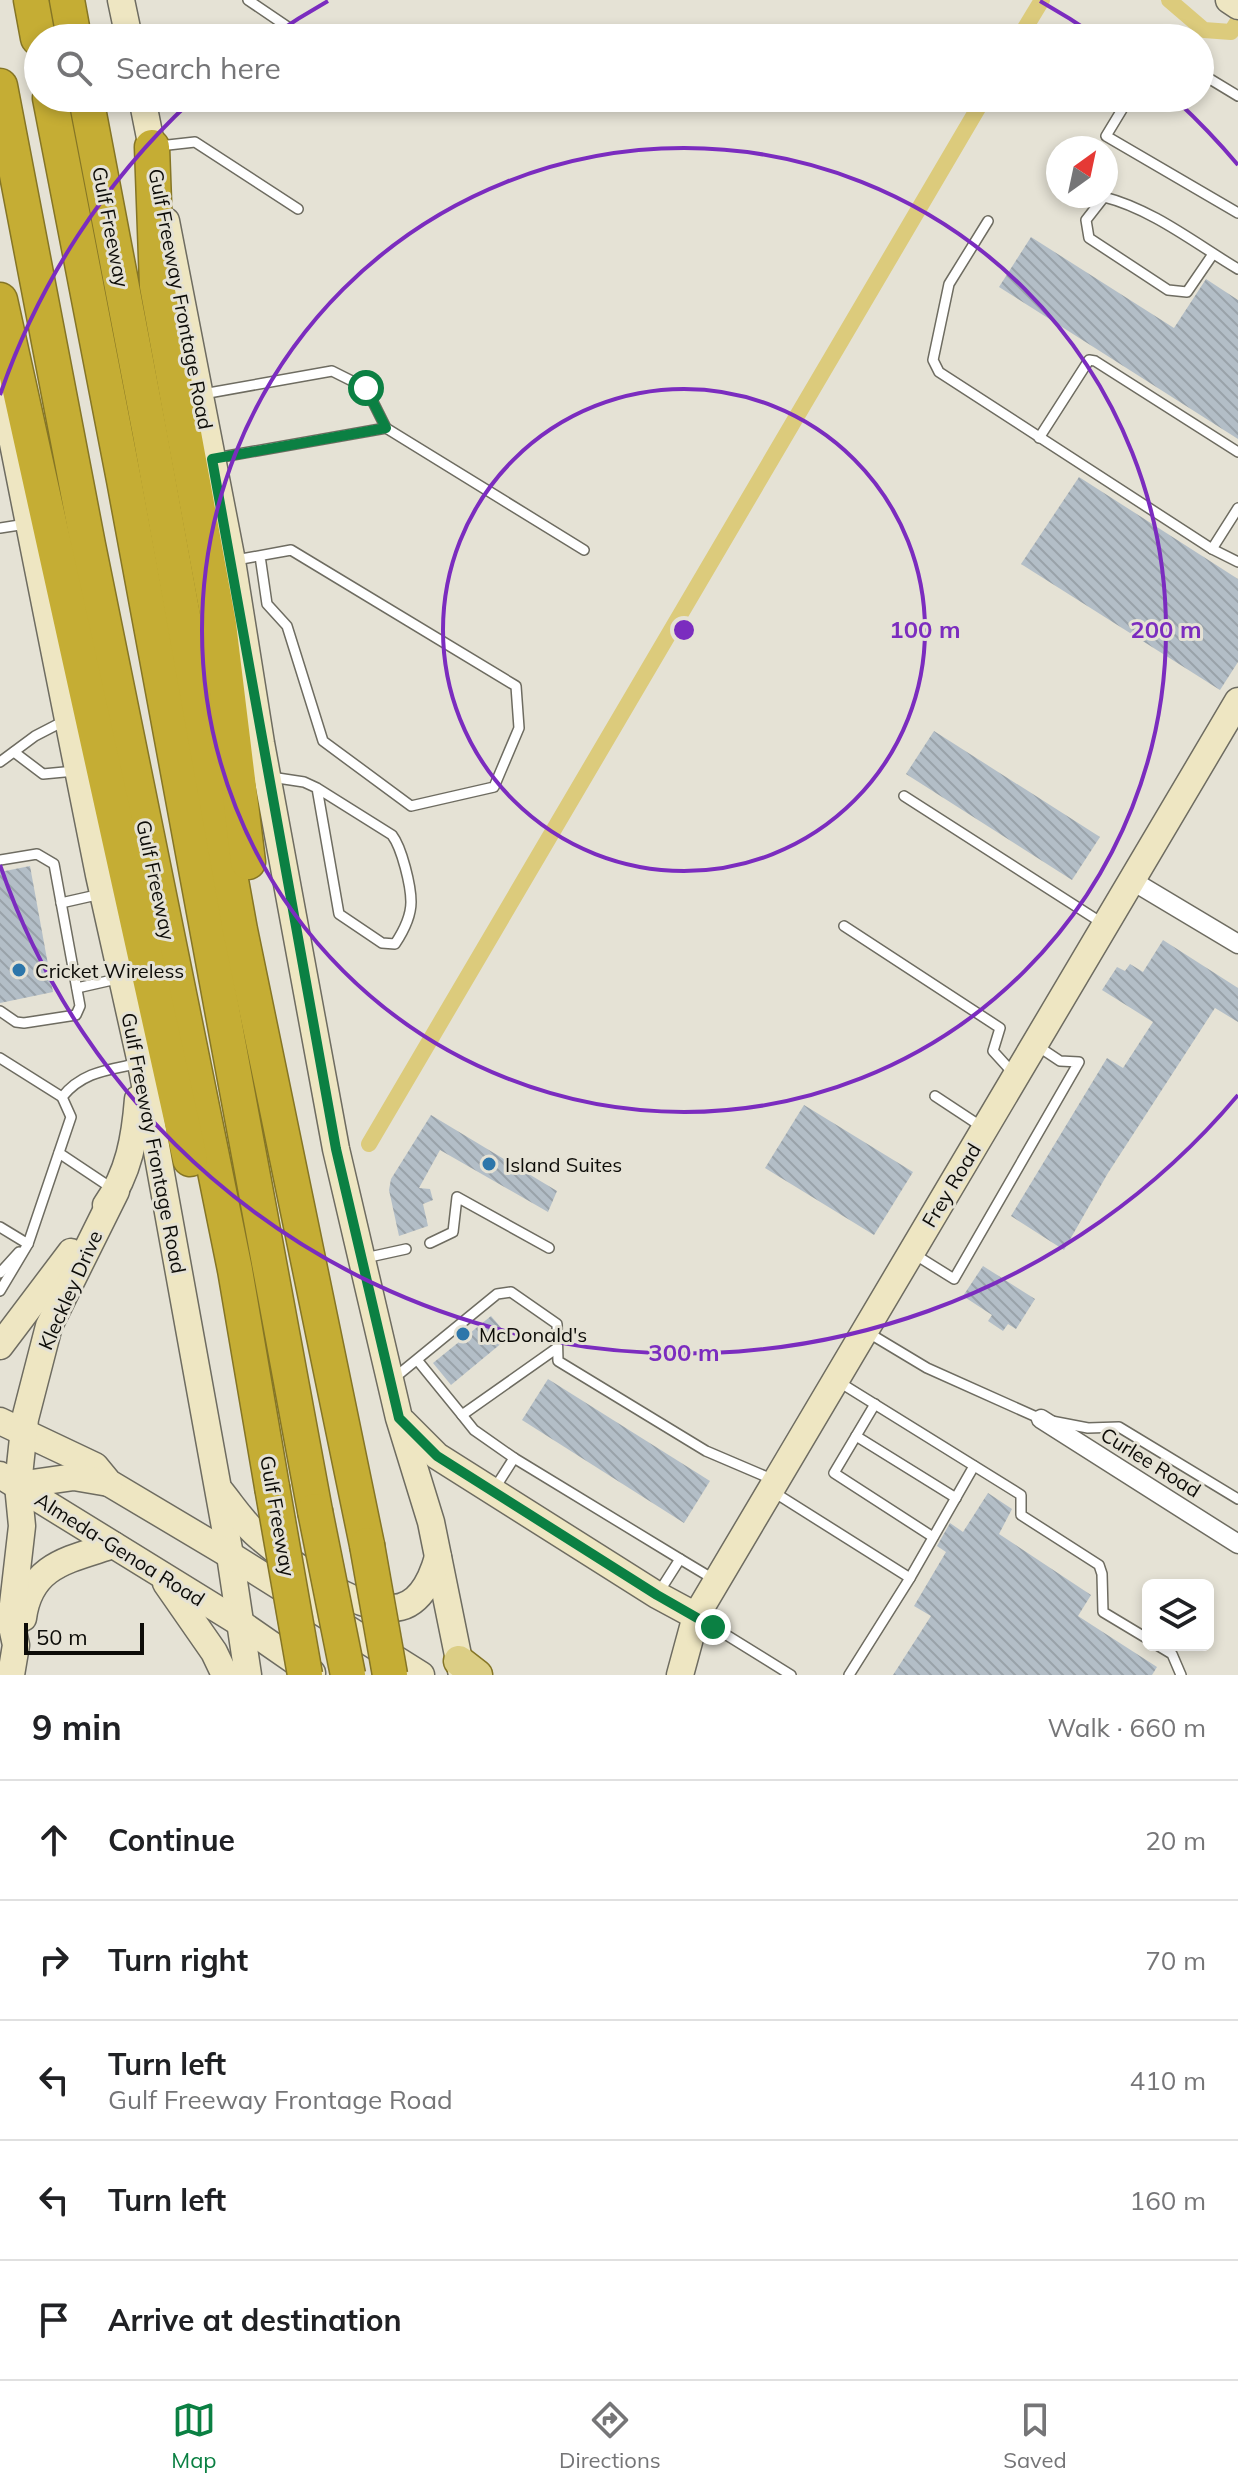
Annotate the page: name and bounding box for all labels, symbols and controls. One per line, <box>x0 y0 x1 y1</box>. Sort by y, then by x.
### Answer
search box <box>24 24 1214 112</box>
icon: search <box>52 46 96 90</box>
text: Search here <box>116 49 281 87</box>
north arrow <box>1046 136 1118 208</box>
street label: Gulf Freeway <box>87 165 135 290</box>
street label: Gulf Freeway Frontage Road <box>143 166 219 432</box>
route start <box>348 370 384 406</box>
text: 100 m <box>889 614 961 644</box>
text: 200 m <box>1130 614 1202 644</box>
centre of rings <box>670 616 698 644</box>
street label: Gulf Freeway <box>131 818 181 943</box>
place label: Cricket Wireless <box>35 958 184 983</box>
marker: Cricket Wireless <box>10 961 28 979</box>
street label: Gulf Freeway Frontage Road <box>116 1010 192 1276</box>
street label: Frey Road <box>916 1138 986 1232</box>
place label: Island Suites <box>505 1152 622 1177</box>
marker: Island Suites <box>480 1155 498 1173</box>
street label: Kleckley Drive <box>33 1226 107 1354</box>
place label: McDonald's <box>479 1322 587 1347</box>
marker: McDonald's <box>454 1325 472 1343</box>
text: 300 m <box>648 1337 720 1367</box>
street label: Curlee Road <box>1096 1421 1206 1503</box>
street label: Gulf Freeway <box>255 1454 301 1579</box>
street label: Almeda-Genoa Road <box>31 1487 209 1611</box>
map controls <box>1142 1579 1214 1651</box>
button: layers <box>1142 1579 1214 1651</box>
route end <box>695 1609 731 1645</box>
scale bar <box>24 1619 144 1655</box>
text: 50 m <box>36 1623 87 1651</box>
text: 9 min <box>32 1706 122 1749</box>
text: Walk · 660 m <box>1047 1711 1206 1744</box>
icon: ahead <box>32 1818 76 1862</box>
text: Continue <box>108 1821 235 1859</box>
text: 20 m <box>1145 1824 1206 1857</box>
icon: right <box>32 1938 76 1982</box>
text: Turn right <box>108 1941 248 1979</box>
text: 70 m <box>1145 1944 1206 1977</box>
text: Turn left <box>108 2045 226 2083</box>
icon: left <box>32 2058 76 2102</box>
text: 410 m <box>1130 2064 1206 2097</box>
text: Gulf Freeway Frontage Road <box>108 2083 453 2116</box>
icon: left <box>32 2178 76 2222</box>
text: Turn left <box>108 2181 226 2219</box>
text: 160 m <box>1130 2184 1206 2217</box>
icon: arrive <box>32 2298 76 2342</box>
text: Arrive at destination <box>108 2301 402 2339</box>
tab: Map <box>171 2398 217 2474</box>
tab: Directions <box>559 2398 661 2474</box>
tab: Saved <box>1003 2398 1067 2474</box>

